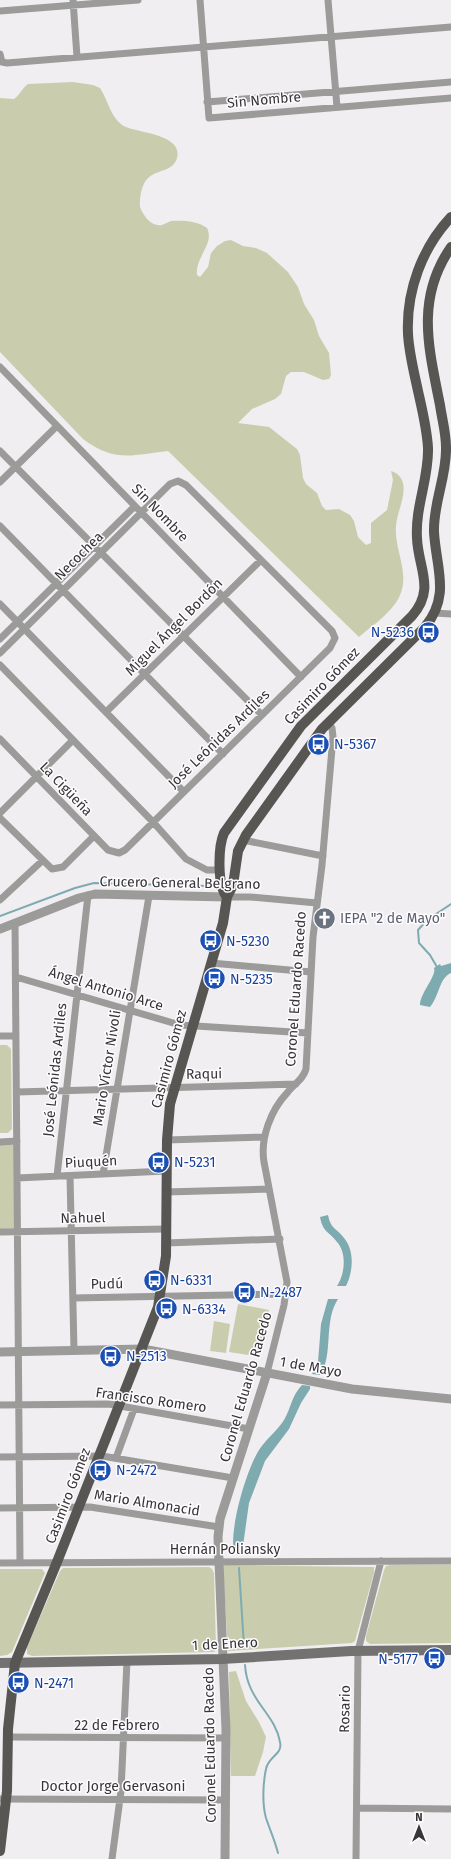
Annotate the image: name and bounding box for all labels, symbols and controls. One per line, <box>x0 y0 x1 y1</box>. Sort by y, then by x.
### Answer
street label: Sin Nombre <box>226 88 302 112</box>
street label: Sin Nombre <box>128 480 192 546</box>
street label: Necochea <box>51 528 107 584</box>
street label: Miguel Ángel Bordón <box>121 574 226 679</box>
bus stop icon: N-5236 <box>416 619 442 645</box>
place label: N-5236 <box>371 624 414 641</box>
street label: Casimiro Gómez <box>281 644 363 728</box>
street label: José Leónidas Ardiles <box>165 686 274 792</box>
bus stop icon: N-5367 <box>305 731 331 757</box>
place label: N-5367 <box>334 736 376 753</box>
street label: La Cigüeña <box>36 758 96 820</box>
street label: Crucero General Belgrano <box>99 873 261 893</box>
church icon: IEPA "2 de Mayo" <box>311 905 337 931</box>
place label: IEPA "2 de Mayo" <box>340 910 445 927</box>
street label: Coronel Eduardo Racedo <box>282 911 310 1067</box>
bus stop icon: N-5230 <box>197 928 223 954</box>
place label: N-5230 <box>226 933 270 950</box>
street label: Ángel Antonio Arce <box>47 963 166 1015</box>
bus stop icon: N-5235 <box>201 966 227 992</box>
place label: N-5235 <box>230 971 273 988</box>
street label: José Leónidas Ardiles <box>40 1002 71 1138</box>
street label: Casimiro Gómez <box>148 1008 190 1110</box>
street label: Mario Víctor Nívoli <box>89 1009 125 1127</box>
street label: Raqui <box>186 1065 222 1083</box>
bus stop icon: N-5231 <box>146 1149 172 1175</box>
street label: Piuquén <box>64 1152 118 1172</box>
place label: N-5231 <box>174 1154 215 1171</box>
street label: Nahuel <box>60 1209 106 1227</box>
bus stop icon: N-6331 <box>141 1267 167 1293</box>
place label: N-6331 <box>170 1272 212 1289</box>
street label: Pudú <box>91 1275 123 1293</box>
bus stop icon: N-2487 <box>232 1279 258 1305</box>
place label: N-2487 <box>260 1284 302 1301</box>
bus stop icon: N-6334 <box>153 1296 179 1322</box>
place label: N-6334 <box>182 1301 226 1318</box>
street label: Coronel Eduardo Racedo <box>216 1310 276 1464</box>
bus stop icon: N-2513 <box>97 1343 123 1369</box>
place label: N-2513 <box>126 1348 167 1365</box>
street label: 1 de Mayo <box>279 1353 343 1381</box>
street label: Francisco Romero <box>94 1384 208 1416</box>
street label: Casimiro Gómez <box>42 1446 94 1546</box>
bus stop icon: N-2472 <box>87 1457 113 1483</box>
place label: N-2472 <box>116 1462 157 1479</box>
street label: Mario Almonacid <box>93 1486 201 1520</box>
street label: Hernán Poliansky <box>170 1541 280 1558</box>
street label: 1 de Enero <box>192 1634 258 1654</box>
bus stop icon: N-5177 <box>421 1646 447 1672</box>
place label: N-5177 <box>378 1651 418 1668</box>
street label: Coronel Eduardo Racedo <box>200 1667 220 1823</box>
bus stop icon: N-2471 <box>6 1670 32 1696</box>
place label: N-2471 <box>34 1675 74 1692</box>
street label: Rosario <box>336 1685 354 1733</box>
street label: 22 de Febrero <box>74 1717 160 1734</box>
street label: Doctor Jorge Gervasoni <box>41 1778 185 1795</box>
north arrow <box>399 1807 439 1847</box>
text: N <box>415 1811 423 1824</box>

